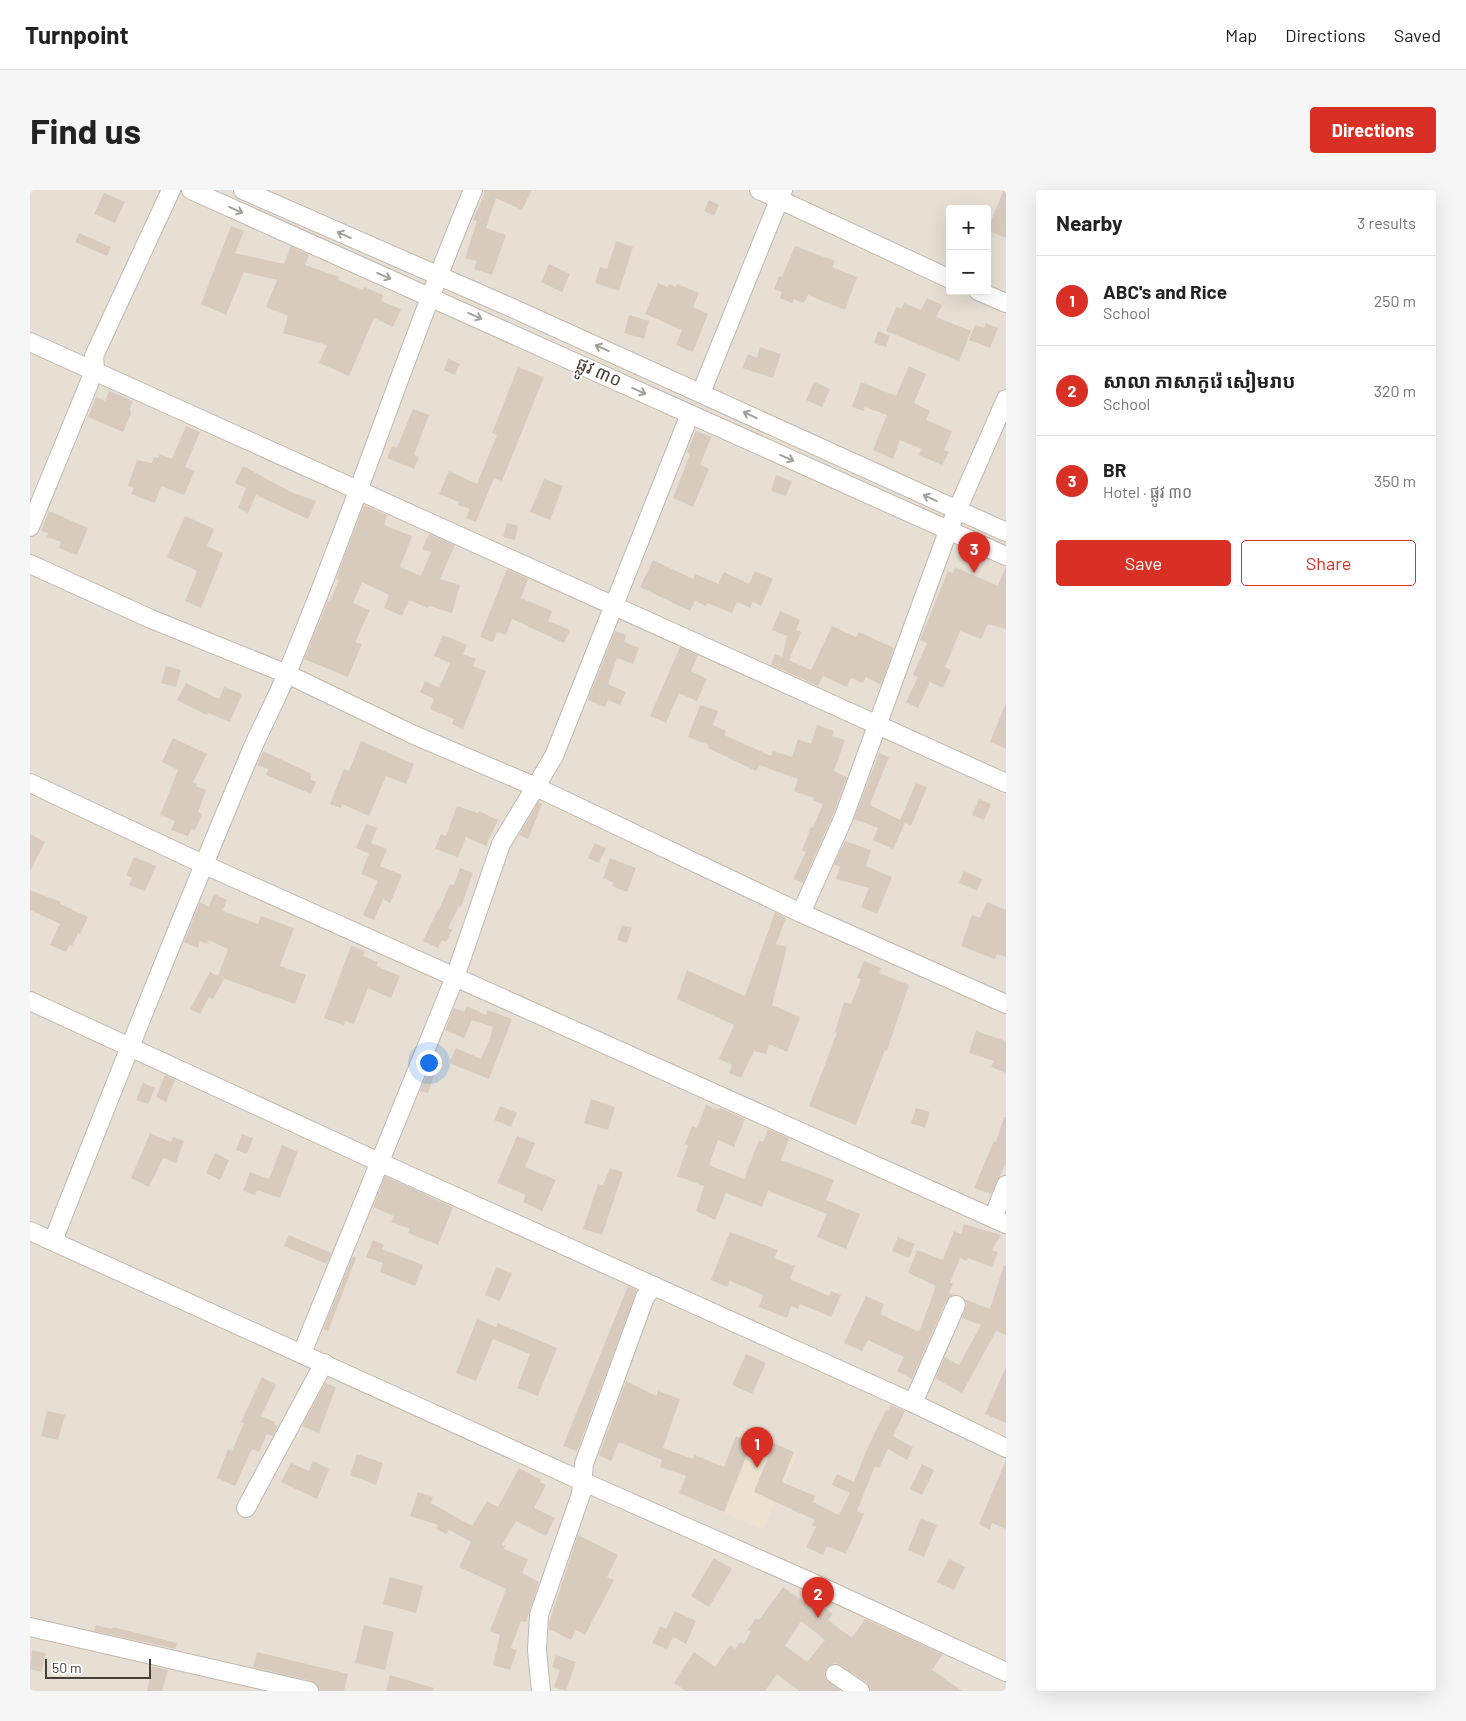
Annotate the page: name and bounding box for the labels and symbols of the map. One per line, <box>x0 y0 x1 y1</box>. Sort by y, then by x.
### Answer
one-way arrow <box>228 205 243 215</box>
one-way arrow <box>337 230 352 240</box>
one-way arrow <box>376 271 391 281</box>
one-way arrow <box>467 312 482 322</box>
one-way arrow <box>595 343 610 353</box>
street label: ផ្លូវ ៣០ <box>571 351 626 397</box>
one-way arrow <box>631 386 646 396</box>
one-way arrow <box>743 410 758 420</box>
one-way arrow <box>779 453 794 463</box>
one-way arrow <box>923 493 938 502</box>
pin: 3 <box>958 532 990 573</box>
your location <box>416 1050 442 1076</box>
pin: 1 <box>741 1427 773 1468</box>
pin: 2 <box>802 1577 834 1618</box>
scale bar <box>45 1656 151 1679</box>

